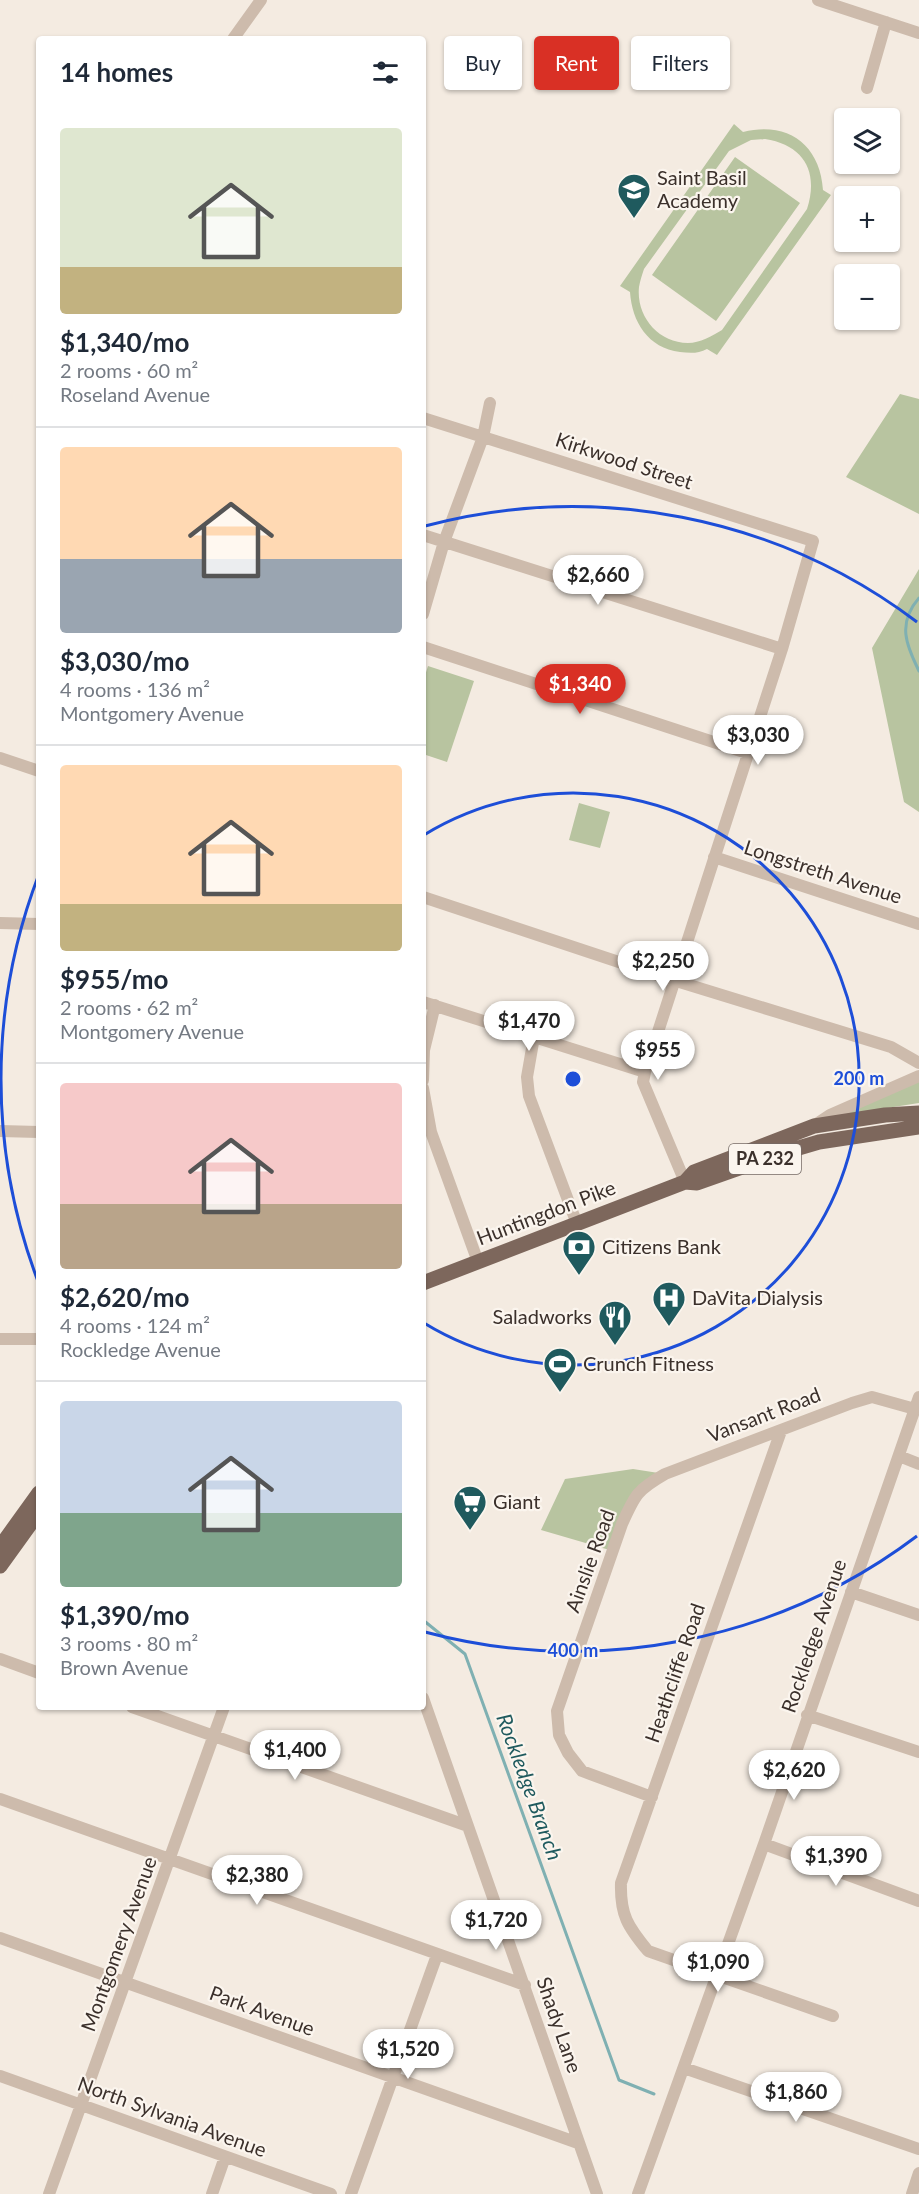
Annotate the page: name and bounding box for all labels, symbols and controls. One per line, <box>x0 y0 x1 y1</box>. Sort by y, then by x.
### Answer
chip: Buy <box>444 36 522 90</box>
chip: Rent <box>534 36 619 90</box>
chip: Filters <box>631 36 730 90</box>
text: 14 homes <box>60 56 173 88</box>
icon: filters <box>369 56 402 89</box>
map controls <box>834 108 900 330</box>
button: layers <box>834 108 900 174</box>
place label: Saint Basil Academy <box>657 165 747 212</box>
icon: home <box>177 167 285 275</box>
school or university icon: Saint Basil Academy <box>616 172 652 219</box>
button: + <box>834 186 900 252</box>
button: − <box>834 264 900 330</box>
text: $1,340/mo <box>60 326 190 358</box>
text: 2 rooms · 60 m² <box>60 358 198 382</box>
text: Roseland Avenue <box>60 382 210 406</box>
street label: Kirkwood Street <box>553 427 696 494</box>
icon: home <box>177 486 285 594</box>
pin: $2,660 <box>549 555 647 606</box>
text: $2,660 <box>567 562 629 586</box>
text: $3,030/mo <box>60 645 190 677</box>
pin: $1,340 <box>531 664 629 715</box>
text: $1,340 <box>549 671 611 695</box>
text: 4 rooms · 136 m² <box>60 677 210 701</box>
text: Montgomery Avenue <box>60 701 244 725</box>
pin: $3,030 <box>709 715 807 766</box>
text: $3,030 <box>727 722 789 746</box>
icon: home <box>177 804 285 912</box>
street label: Longstreth Avenue <box>741 834 905 908</box>
pin: $2,250 <box>614 941 712 992</box>
text: $2,250 <box>632 948 694 972</box>
text: $955/mo <box>60 963 168 995</box>
text: 2 rooms · 62 m² <box>60 995 198 1019</box>
pin: $1,470 <box>480 1001 578 1052</box>
text: $1,470 <box>498 1008 560 1032</box>
text: Montgomery Avenue <box>60 1019 244 1043</box>
pin: $955 <box>622 1030 694 1081</box>
text: $955 <box>635 1037 681 1061</box>
text: 200 m <box>834 1067 884 1089</box>
centre of rings <box>563 1069 583 1089</box>
icon: home <box>177 1122 285 1230</box>
road number: PA 232 <box>729 1144 801 1174</box>
street label: Huntingdon Pike <box>473 1175 618 1250</box>
bank icon: Citizens Bank <box>561 1229 597 1276</box>
place label: Citizens Bank <box>602 1234 722 1258</box>
hospital icon: DaVita Dialysis <box>651 1280 687 1327</box>
text: $2,620/mo <box>60 1281 190 1313</box>
place label: DaVita Dialysis <box>692 1285 823 1309</box>
restaurant icon: Saladworks <box>597 1299 633 1346</box>
place label: Saladworks <box>492 1304 592 1328</box>
text: 4 rooms · 124 m² <box>60 1313 210 1337</box>
text: Rockledge Avenue <box>60 1337 221 1361</box>
sports icon: Crunch Fitness <box>542 1346 578 1393</box>
place label: Crunch Fitness <box>583 1351 714 1375</box>
street label: Vansant Road <box>704 1381 824 1447</box>
icon: home <box>177 1440 285 1548</box>
supermarket icon: Giant <box>452 1484 488 1531</box>
place label: Giant <box>493 1489 540 1513</box>
street label: Ainslie Road <box>559 1506 619 1615</box>
street label: Rockledge Avenue <box>776 1556 851 1716</box>
text: $1,390/mo <box>60 1599 190 1631</box>
street label: Heathcliffe Road <box>639 1600 709 1745</box>
text: 3 rooms · 80 m² <box>60 1631 198 1655</box>
text: 400 m <box>548 1639 598 1661</box>
text: Brown Avenue <box>60 1655 188 1679</box>
water label: Rockledge Branch <box>492 1710 569 1863</box>
pin: $1,400 <box>246 1730 344 1781</box>
text: $1,400 <box>264 1737 326 1761</box>
pin: $2,620 <box>745 1750 843 1801</box>
text: $2,620 <box>763 1757 825 1781</box>
pin: $1,390 <box>787 1836 885 1887</box>
text: $1,390 <box>805 1843 867 1867</box>
street label: Montgomery Avenue <box>75 1853 161 2034</box>
pin: $2,380 <box>208 1855 306 1906</box>
text: $2,380 <box>226 1862 288 1886</box>
pin: $1,720 <box>447 1900 545 1951</box>
text: $1,720 <box>465 1907 527 1931</box>
pin: $1,090 <box>669 1942 767 1993</box>
text: $1,090 <box>687 1949 749 1973</box>
street label: Shady Lane <box>532 1974 588 2076</box>
street label: Park Avenue <box>207 1980 318 2040</box>
pin: $1,520 <box>359 2029 457 2080</box>
text: $1,520 <box>377 2036 439 2060</box>
street label: North Sylvania Avenue <box>75 2071 270 2161</box>
pin: $1,860 <box>747 2072 845 2123</box>
text: $1,860 <box>765 2079 827 2103</box>

